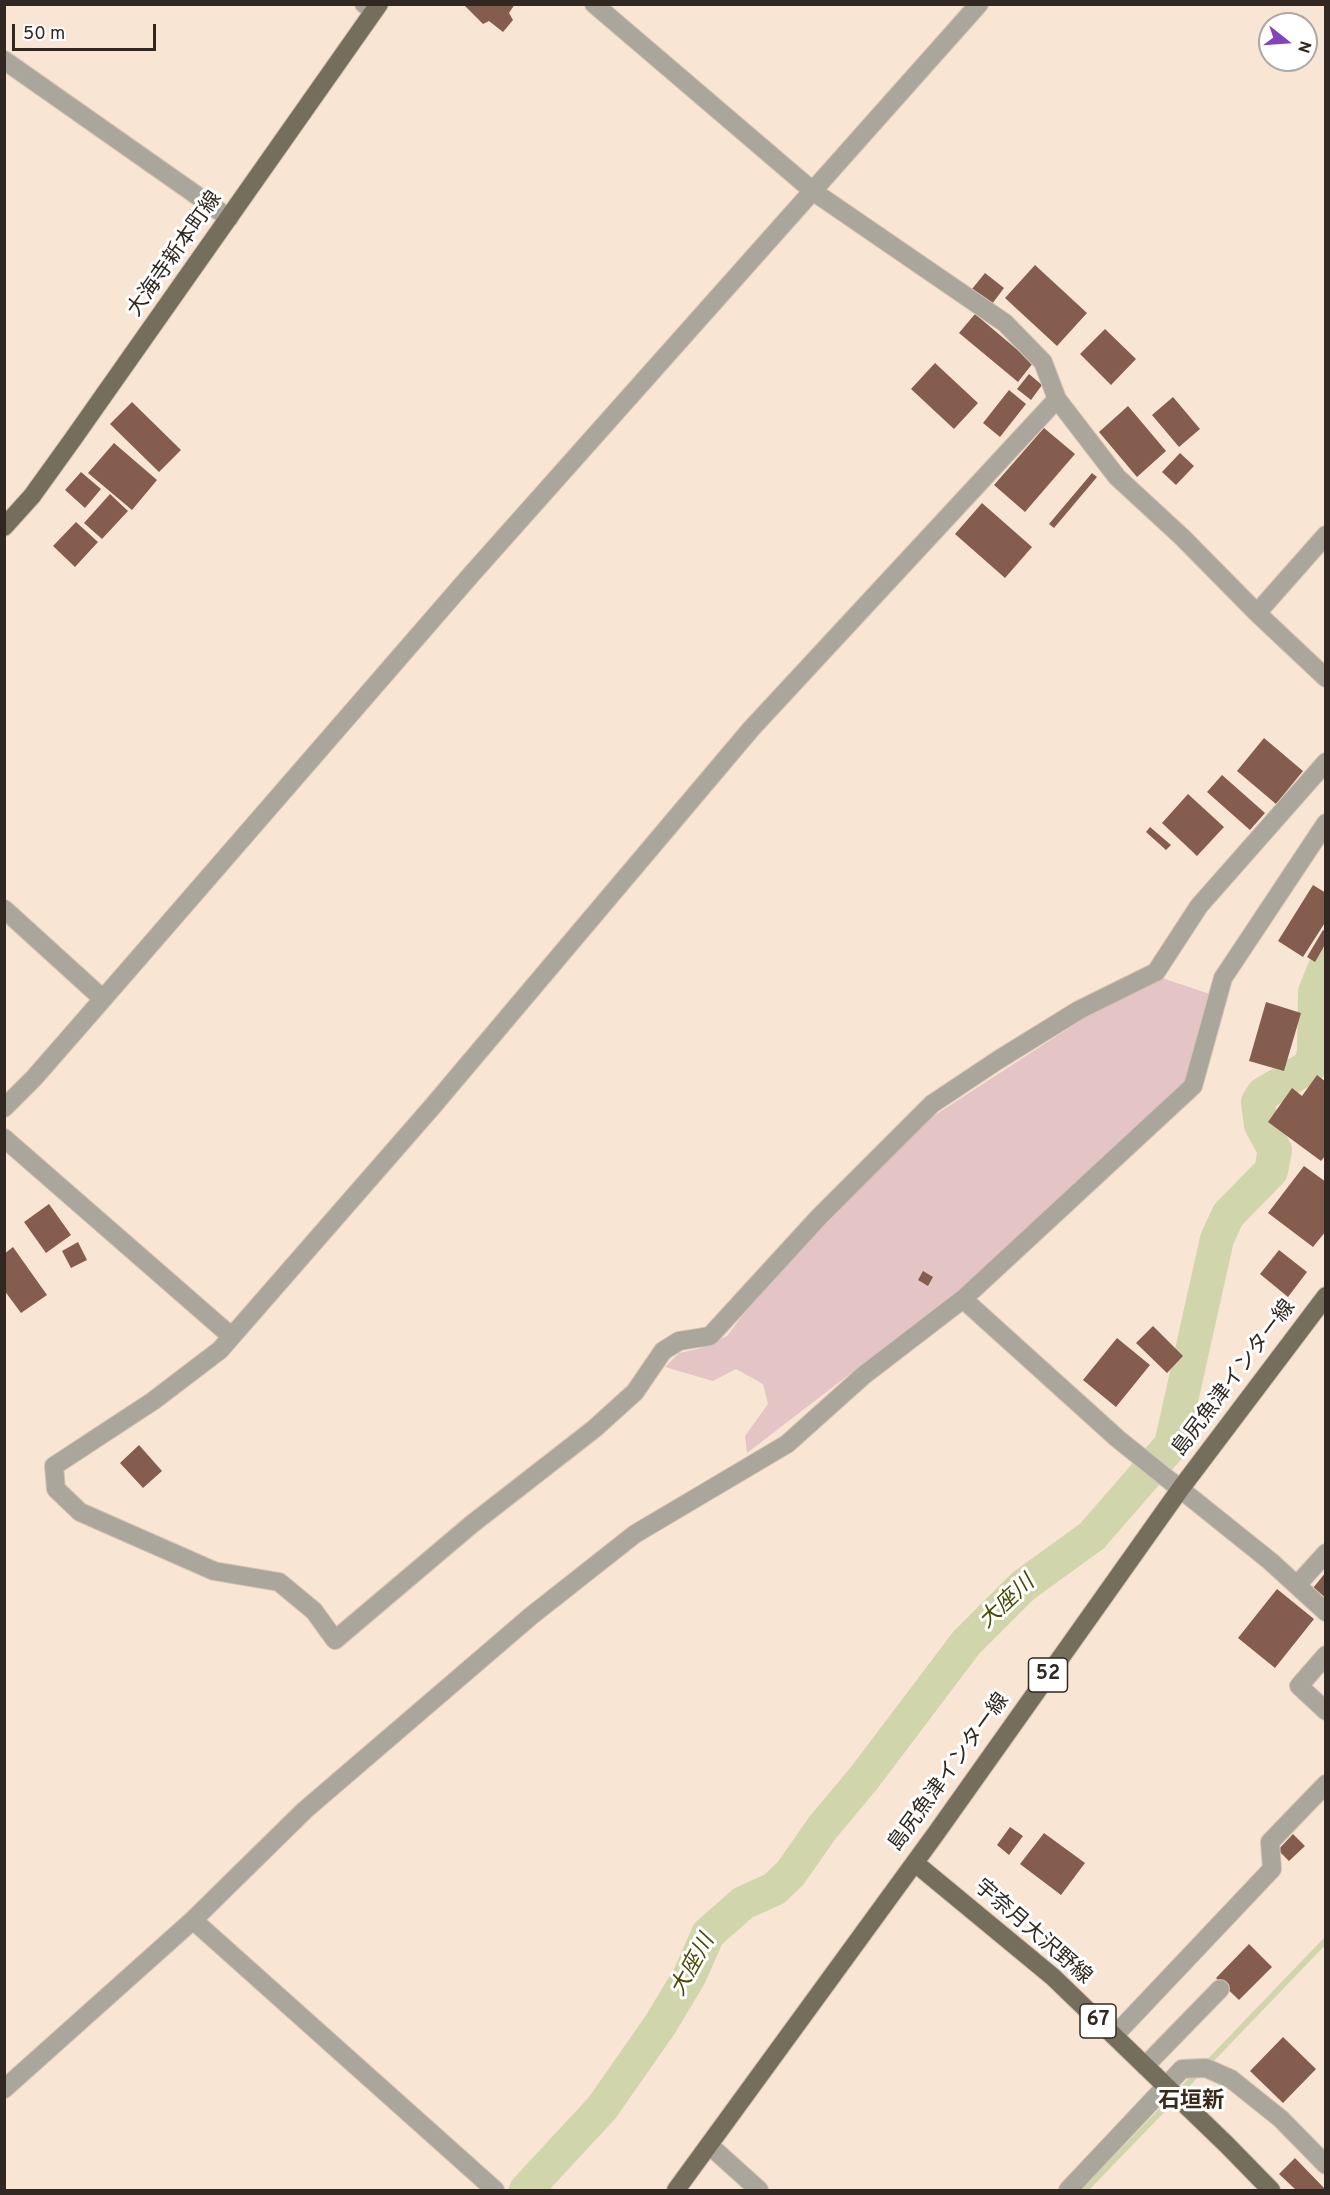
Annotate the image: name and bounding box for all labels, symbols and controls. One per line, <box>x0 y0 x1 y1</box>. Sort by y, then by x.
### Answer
scale bar <box>15 12 159 50</box>
north arrow <box>1258 12 1318 72</box>
text: 50 m <box>23 23 65 46</box>
text: N <box>1292 38 1315 55</box>
street label: 大海寺新本町線 <box>124 188 228 322</box>
street label: 島尻魚津インター線 <box>1168 1296 1302 1462</box>
water label: 大座川 <box>975 1571 1041 1635</box>
road number: 52 <box>1028 1658 1068 1692</box>
street label: 島尻魚津インター線 <box>884 1689 1016 1857</box>
street label: 宇奈月大沢野線 <box>968 1875 1096 1991</box>
water label: 大座川 <box>666 1931 722 2001</box>
road number: 67 <box>1080 2004 1116 2038</box>
district label: 石垣新 <box>1158 2090 1224 2116</box>

